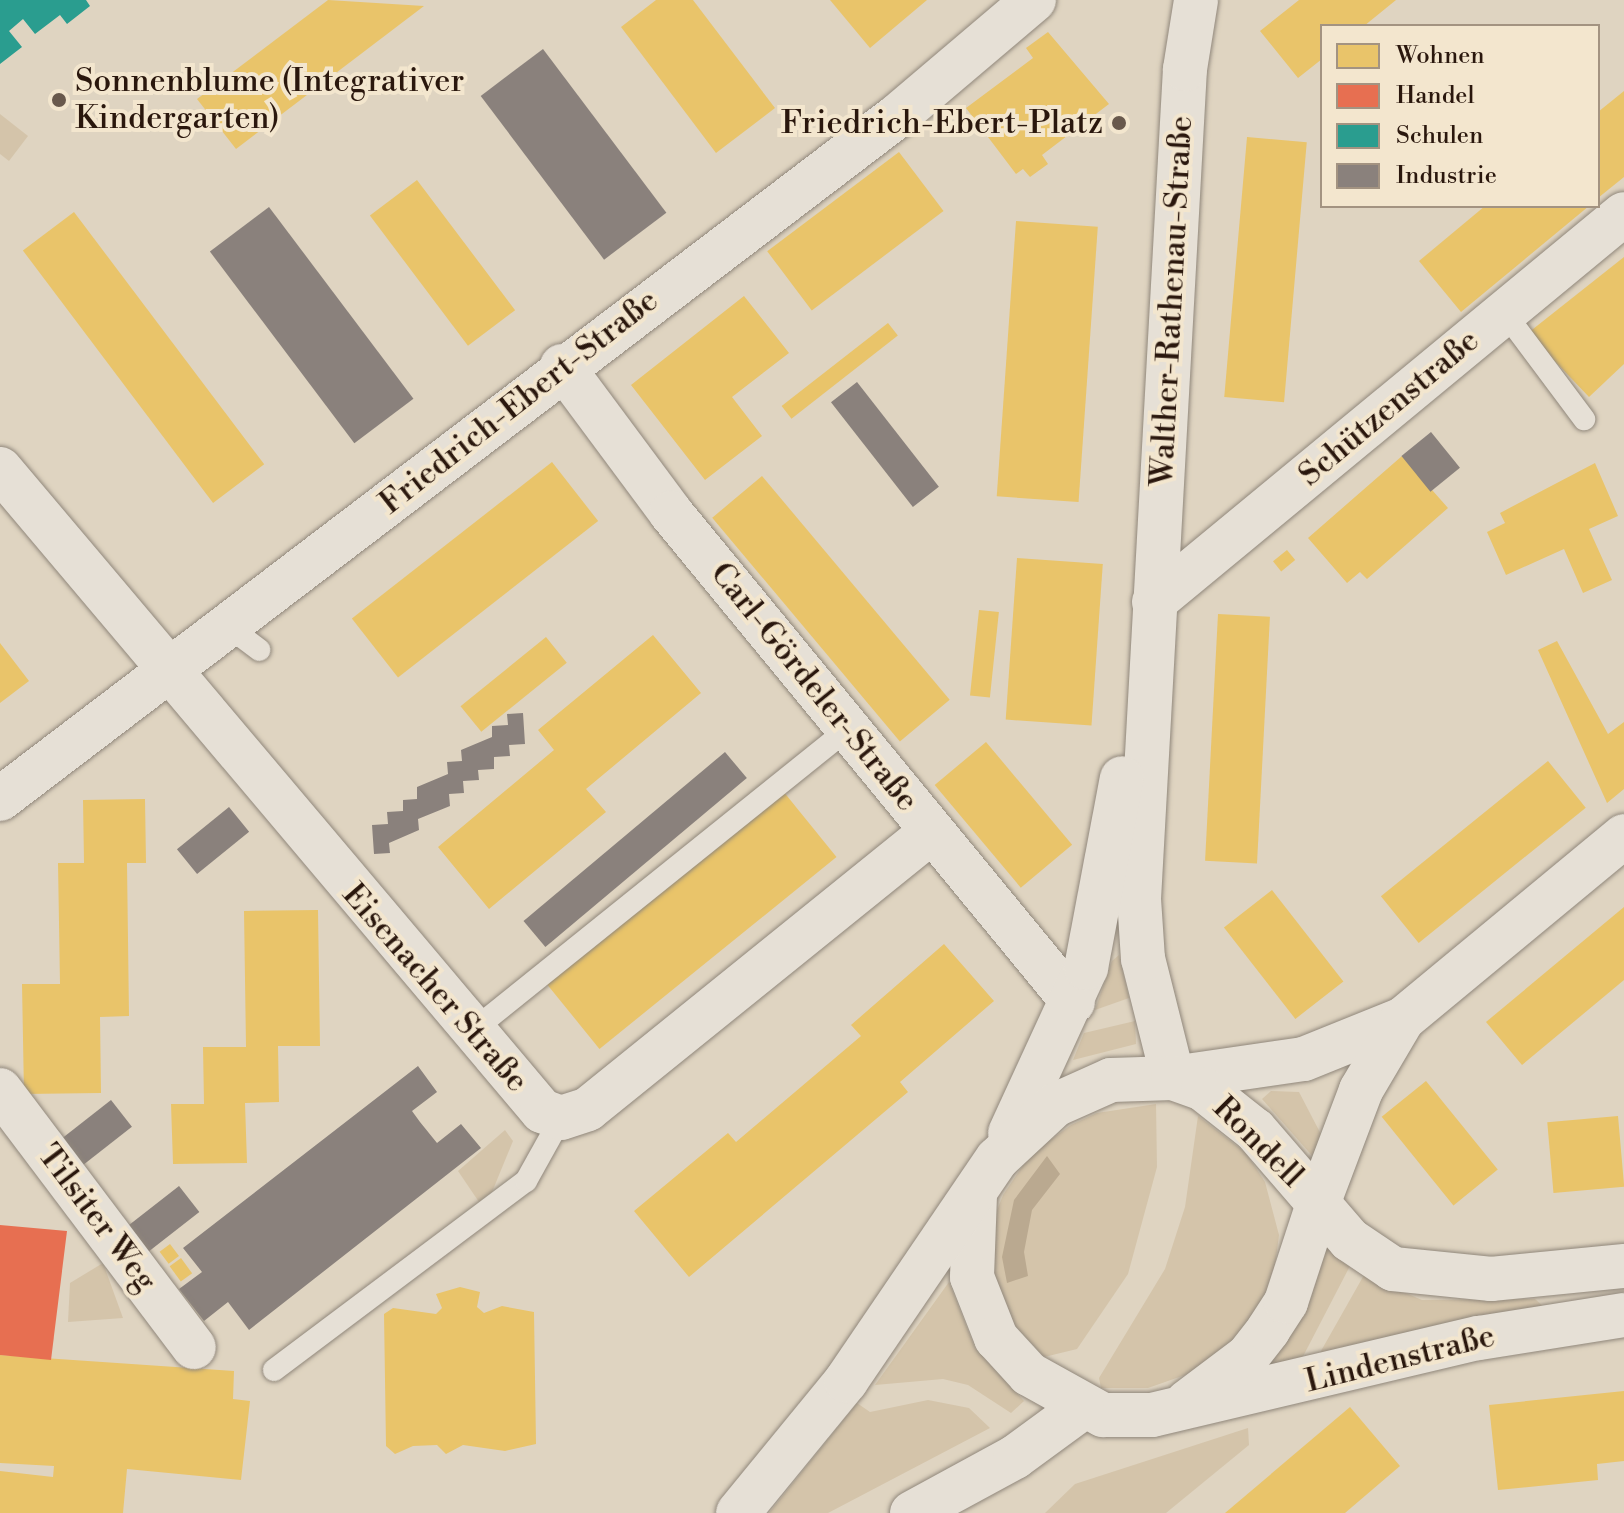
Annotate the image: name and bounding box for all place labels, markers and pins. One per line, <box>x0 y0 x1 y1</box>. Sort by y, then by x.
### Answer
place label: Sonnenblume (Integrativer Kindergarten) <box>75 63 464 138</box>
marker: Sonnenblume (Integrativer Kindergarten) <box>50 91 68 109</box>
place label: Friedrich-Ebert-Platz <box>781 104 1103 142</box>
marker: Friedrich-Ebert-Platz <box>1110 114 1128 132</box>

